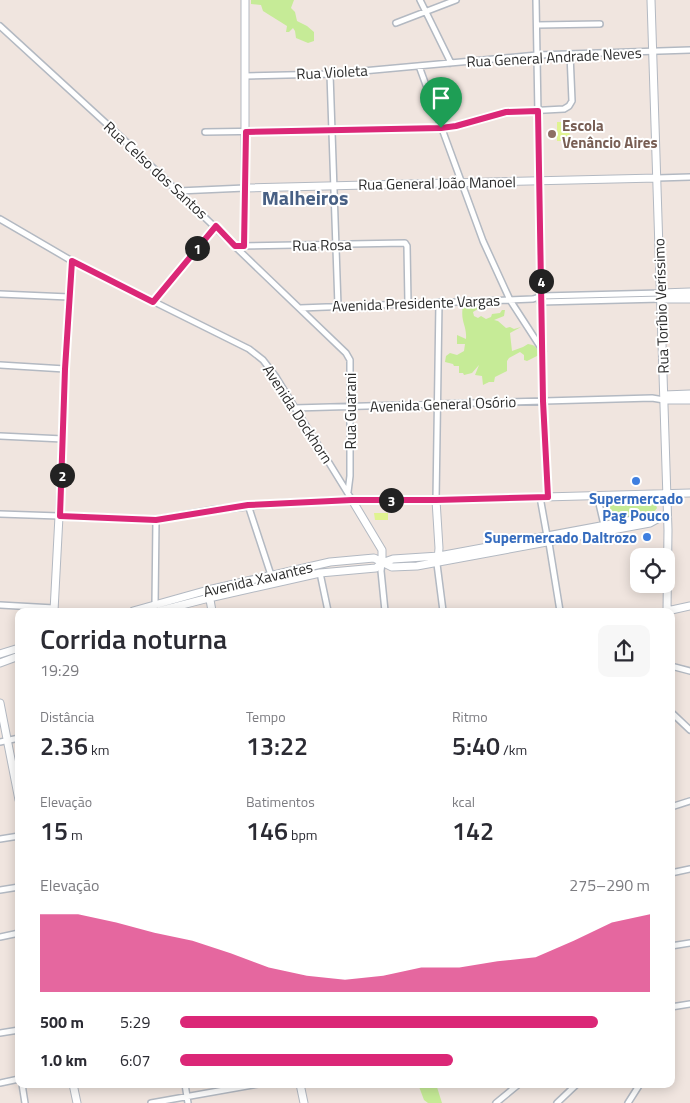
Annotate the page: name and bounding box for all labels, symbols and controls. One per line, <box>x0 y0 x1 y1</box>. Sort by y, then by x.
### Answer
street label: Rua General Andrade Neves <box>466 41 642 73</box>
street label: Rua Violeta <box>296 59 369 85</box>
pin <box>420 77 462 128</box>
icon: arrive <box>427 84 455 112</box>
place label: Escola Venâncio Aires <box>562 114 658 154</box>
street label: Rua Celso dos Santos <box>99 115 213 225</box>
marker: Escola Venâncio Aires <box>546 128 558 140</box>
street label: Rua General João Manoel <box>358 170 516 196</box>
district label: Malheiros <box>262 182 348 213</box>
street label: Rua Rosa <box>292 233 352 257</box>
pin: 1 <box>184 236 210 260</box>
text: 1 <box>194 238 201 259</box>
street label: Rua Toríbio Veríssimo <box>647 238 675 374</box>
pin: 4 <box>528 268 554 294</box>
text: 4 <box>538 271 545 292</box>
street label: Avenida Presidente Vargas <box>332 289 500 317</box>
street label: Avenida Dockhorn <box>257 360 339 468</box>
street label: Rua Guarani <box>339 373 362 449</box>
street label: Avenida General Osório <box>369 390 517 418</box>
pin: 2 <box>50 462 74 488</box>
text: 2 <box>59 465 66 486</box>
marker: Supermercado Pag Pouco <box>630 475 642 487</box>
place label: Supermercado Pag Pouco <box>589 487 683 527</box>
pin: 3 <box>378 488 404 512</box>
text: 3 <box>388 490 395 511</box>
place label: Supermercado Daltrozo <box>484 526 637 549</box>
marker: Supermercado Daltrozo <box>641 531 653 543</box>
map controls <box>630 548 675 593</box>
button: locate <box>630 548 675 593</box>
street label: Avenida Xavantes <box>201 555 315 603</box>
text: Corrida noturna <box>40 617 227 660</box>
button: share <box>598 625 650 677</box>
text: 19:29 <box>40 658 79 682</box>
text: Distância <box>40 706 94 727</box>
text: Tempo <box>246 706 286 727</box>
text: Ritmo <box>452 706 488 727</box>
text: 2.36 <box>40 727 88 765</box>
text: 13:22 <box>246 727 308 765</box>
text: 5:40 <box>452 727 500 765</box>
text: km <box>88 739 109 760</box>
text: /km <box>500 739 527 760</box>
text: Elevação <box>40 791 92 812</box>
text: Batimentos <box>246 791 315 812</box>
text: kcal <box>452 791 475 812</box>
text: 15 <box>40 812 68 850</box>
text: 146 <box>246 812 288 850</box>
text: 142 <box>452 812 494 850</box>
text: m <box>68 824 83 845</box>
text: bpm <box>288 824 318 845</box>
text: Elevação <box>40 873 100 897</box>
text: 275–290 m <box>569 873 650 897</box>
text: 500 m <box>40 1010 84 1034</box>
text: 5:29 <box>120 1010 150 1034</box>
text: 1.0 km <box>40 1048 87 1072</box>
text: 6:07 <box>120 1048 150 1072</box>

